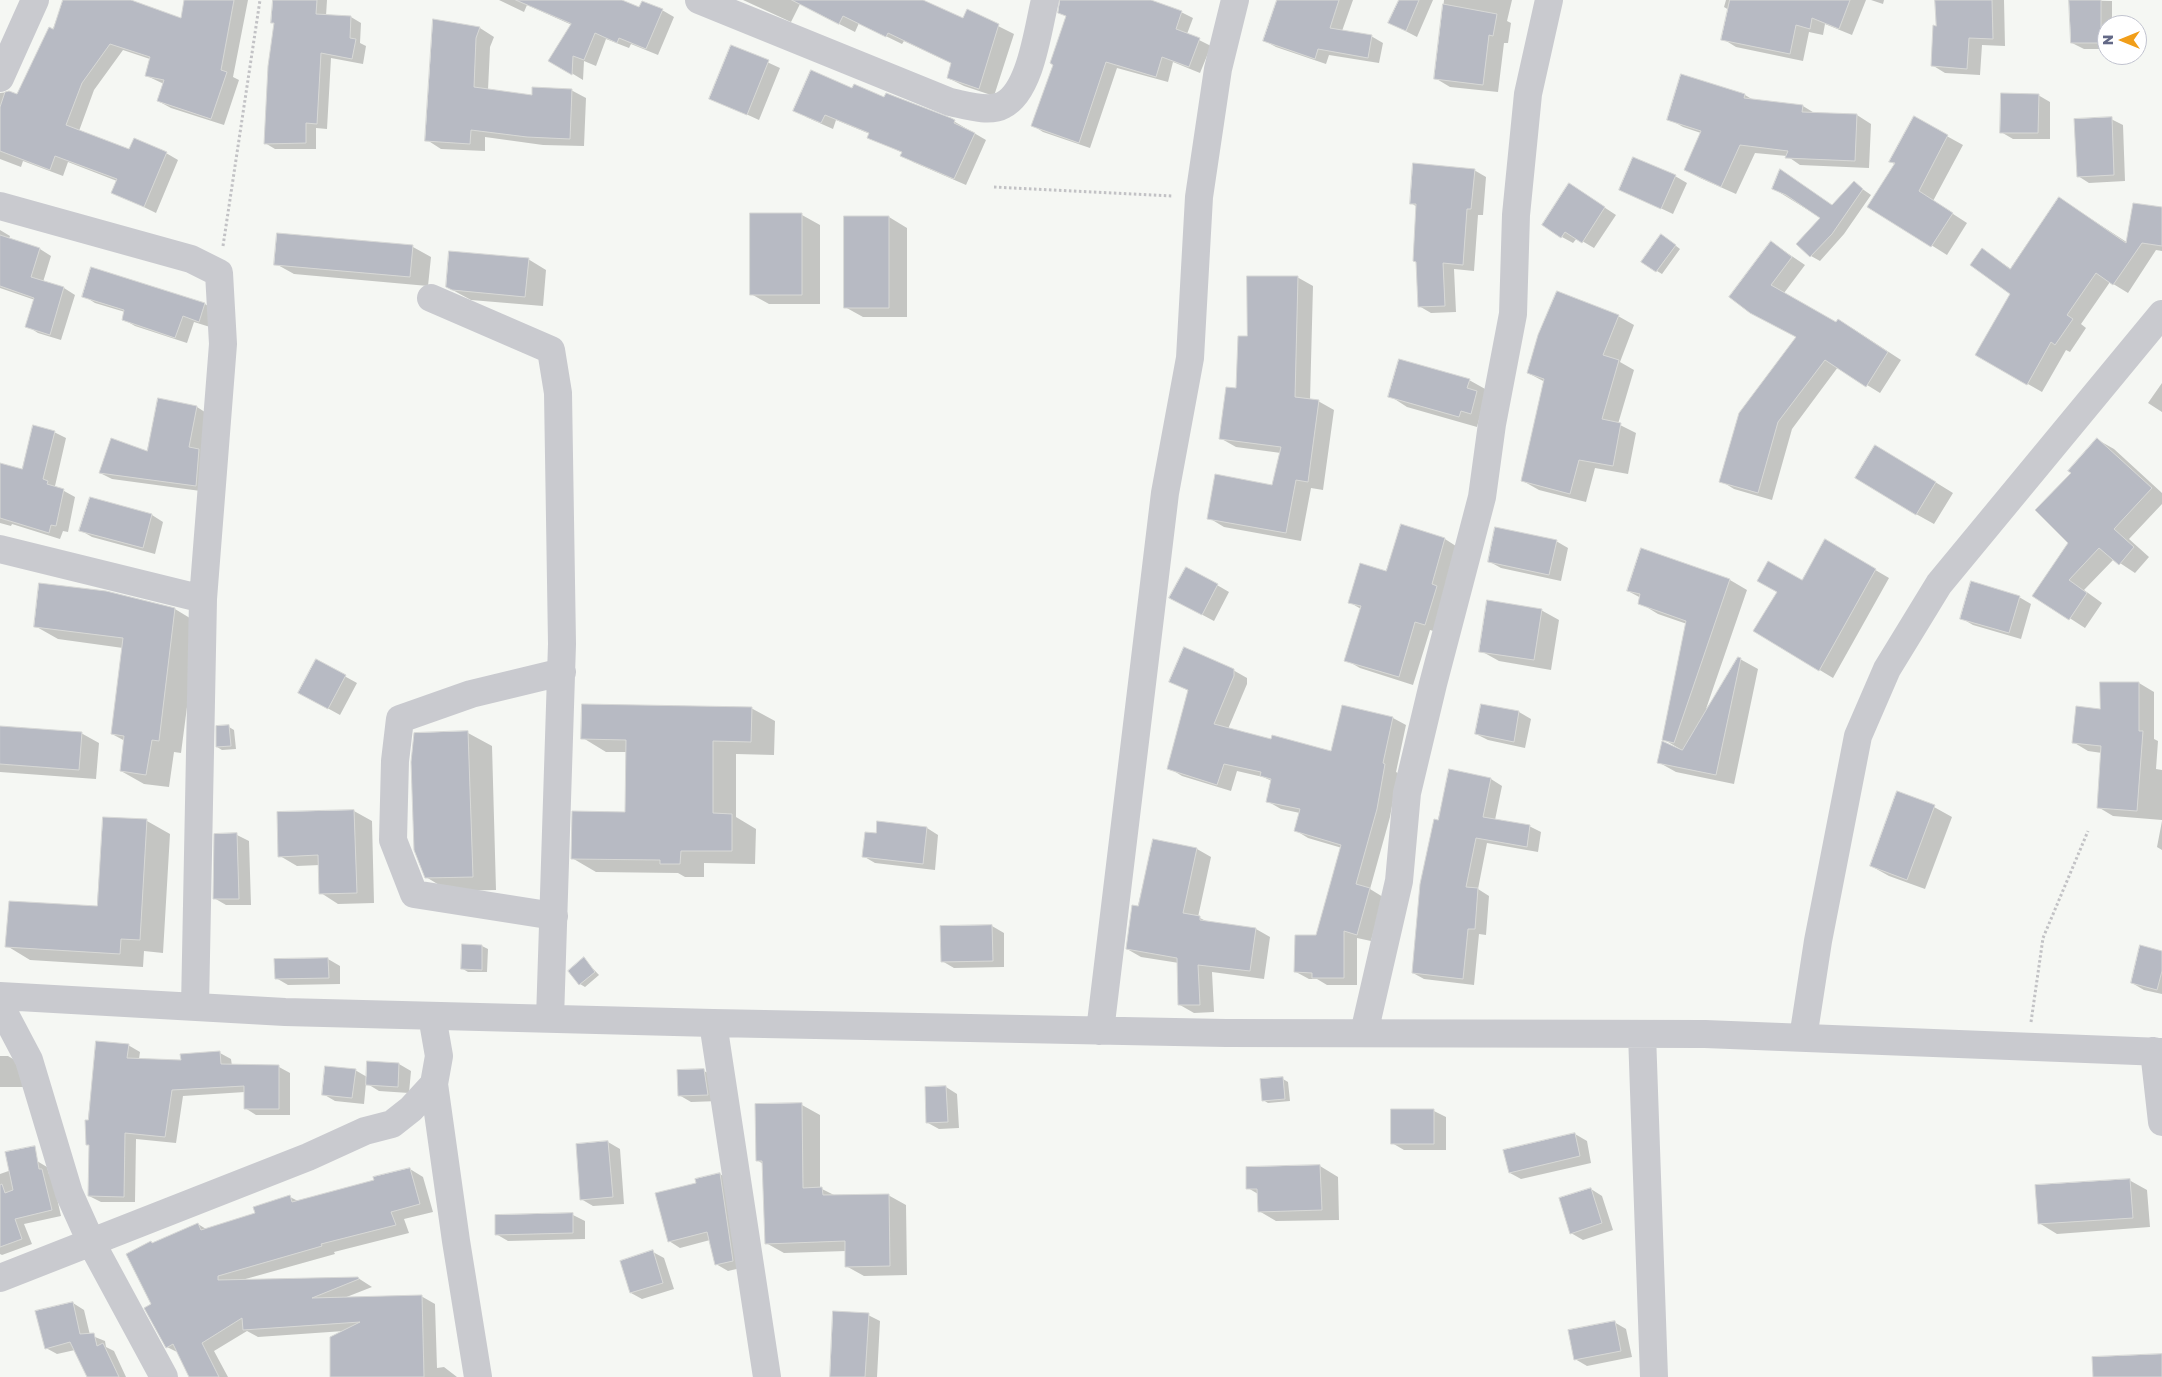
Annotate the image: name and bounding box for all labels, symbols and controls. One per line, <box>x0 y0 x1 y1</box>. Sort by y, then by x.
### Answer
north arrow <box>2097 15 2147 65</box>
text: N <box>2099 35 2116 45</box>

